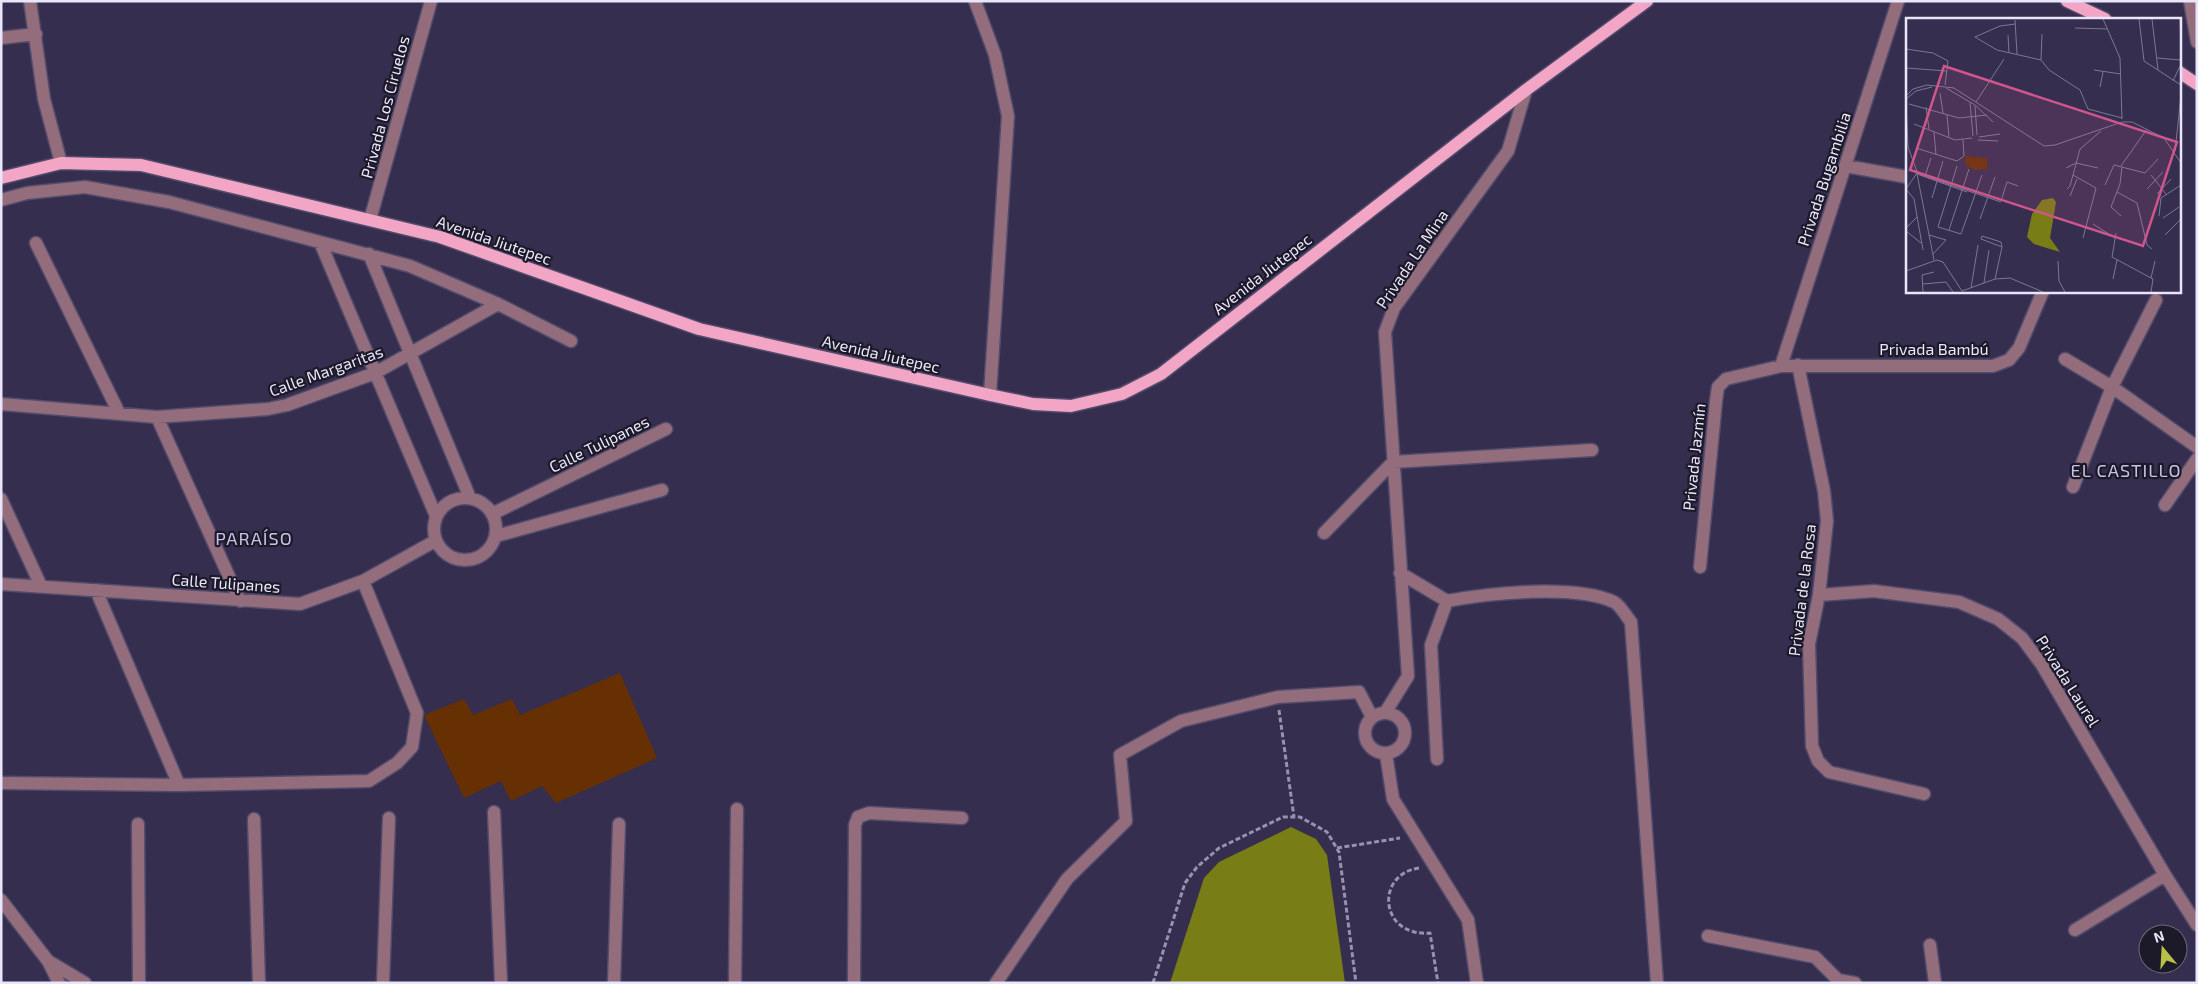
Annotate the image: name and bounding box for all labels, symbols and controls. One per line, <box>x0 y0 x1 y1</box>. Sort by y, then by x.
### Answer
inset map <box>1906 18 2180 292</box>
street label: Privada Los Ciruelos <box>356 34 413 180</box>
street label: Privada Bugambilia <box>1793 109 1854 248</box>
street label: Privada La Mina <box>1372 206 1452 312</box>
street label: Avenida Jiutepec <box>434 211 554 268</box>
street label: Avenida Jiutepec <box>1209 229 1315 318</box>
street label: Avenida Jiutepec <box>821 331 942 376</box>
street label: Privada Bambú <box>1879 339 1989 358</box>
street label: Calle Margaritas <box>266 341 385 400</box>
street label: Privada Jazmín <box>1678 402 1709 512</box>
street label: Calle Tulipanes <box>546 411 652 476</box>
district label: EL CASTILLO <box>2071 459 2181 481</box>
street label: Privada de la Rosa <box>1784 523 1819 657</box>
district label: PARAÍSO <box>215 527 293 549</box>
street label: Calle Tulipanes <box>171 569 281 596</box>
street label: Privada Laurel <box>2033 632 2104 730</box>
north arrow <box>2138 924 2188 974</box>
text: N <box>2151 927 2166 946</box>

